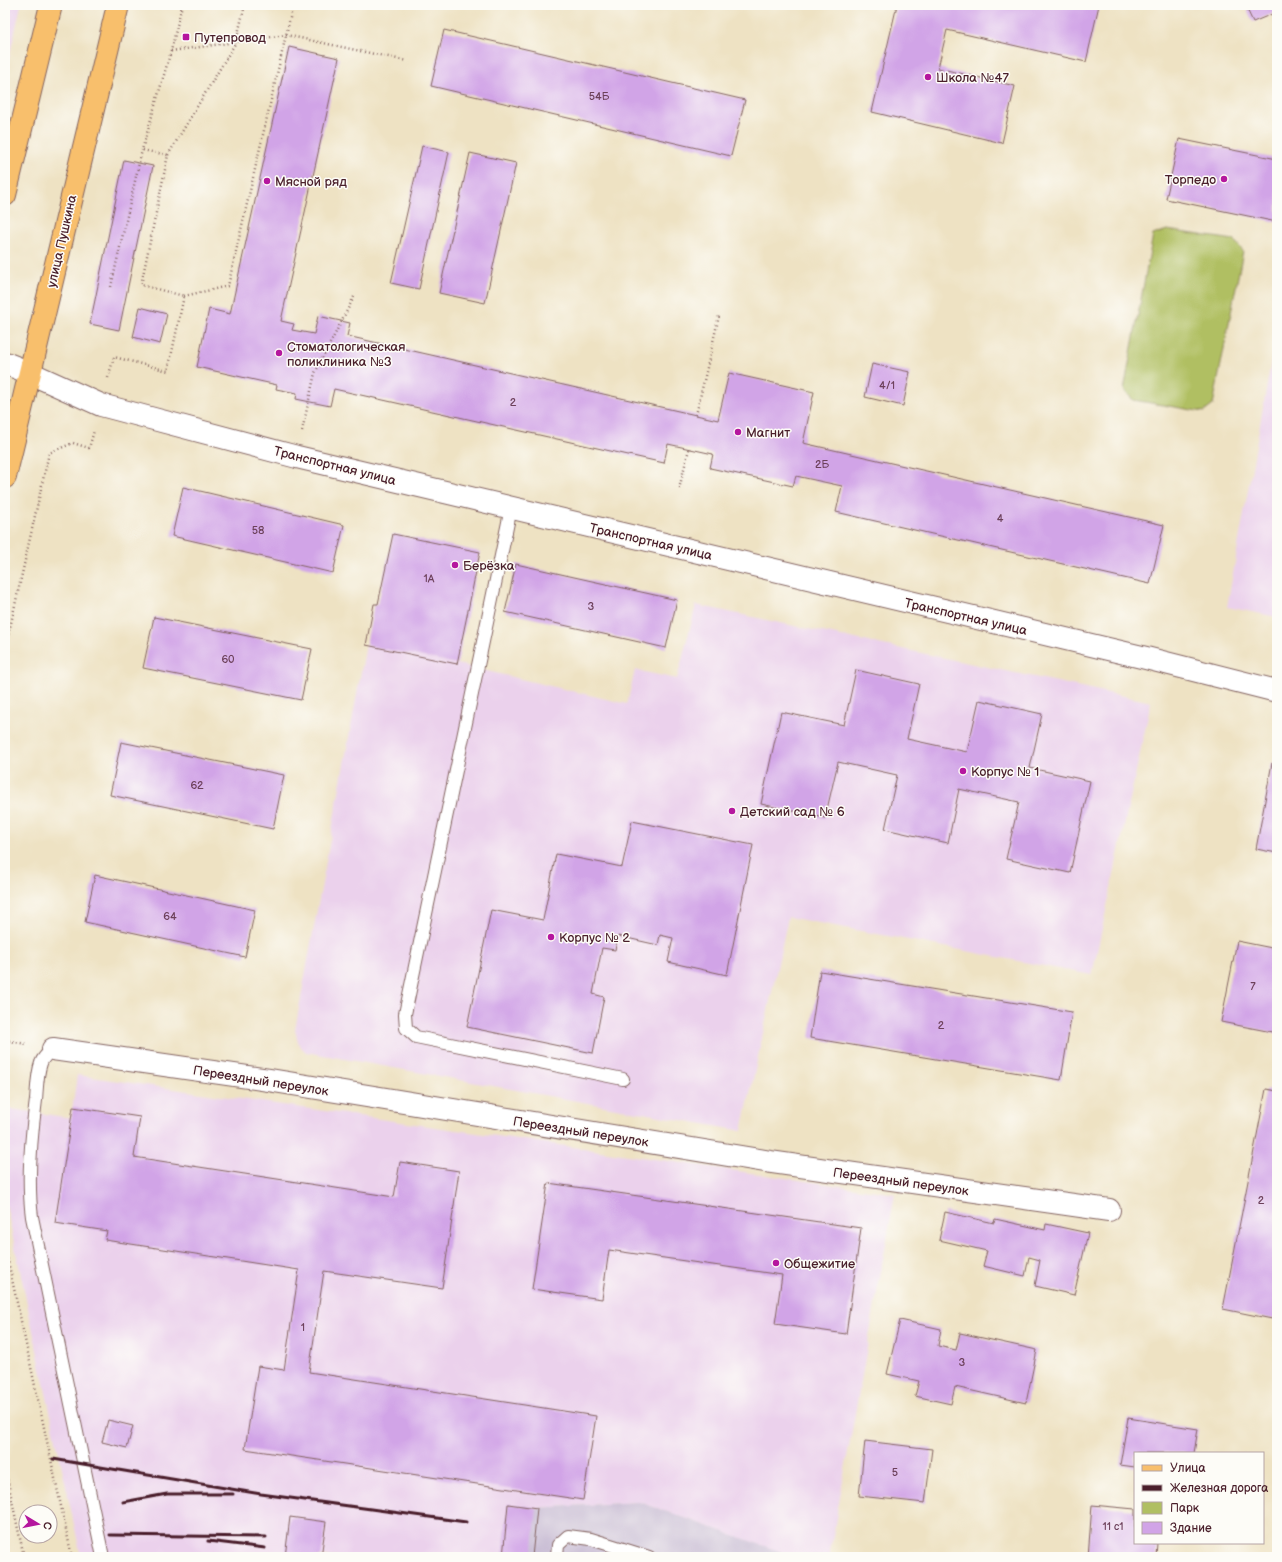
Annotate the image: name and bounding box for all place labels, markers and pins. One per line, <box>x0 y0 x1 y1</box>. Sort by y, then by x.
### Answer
place label: Путепровод <box>194 30 266 46</box>
marker: Путепровод <box>181 32 191 42</box>
place label: Школа №47 <box>936 70 1009 86</box>
marker: Школа №47 <box>923 72 933 82</box>
place label: Торпедо <box>1165 172 1216 188</box>
place label: Мясной ряд <box>275 174 347 190</box>
marker: Торпедо <box>1219 174 1229 184</box>
marker: Мясной ряд <box>262 176 272 186</box>
place label: Стоматологическая поликлиника №3 <box>287 339 406 370</box>
marker: Стоматологическая поликлиника №3 <box>274 348 284 358</box>
place label: Магнит <box>746 425 790 441</box>
marker: Магнит <box>733 427 743 437</box>
place label: Берёзка <box>463 558 515 574</box>
marker: Берёзка <box>450 560 460 570</box>
place label: Корпус № 1 <box>971 764 1039 780</box>
marker: Корпус № 1 <box>958 766 968 776</box>
place label: Детский сад № 6 <box>740 804 845 820</box>
marker: Детский сад № 6 <box>727 806 737 816</box>
place label: Корпус № 2 <box>559 930 630 946</box>
marker: Корпус № 2 <box>546 932 556 942</box>
place label: Общежитие <box>784 1256 855 1272</box>
marker: Общежитие <box>771 1258 781 1268</box>

